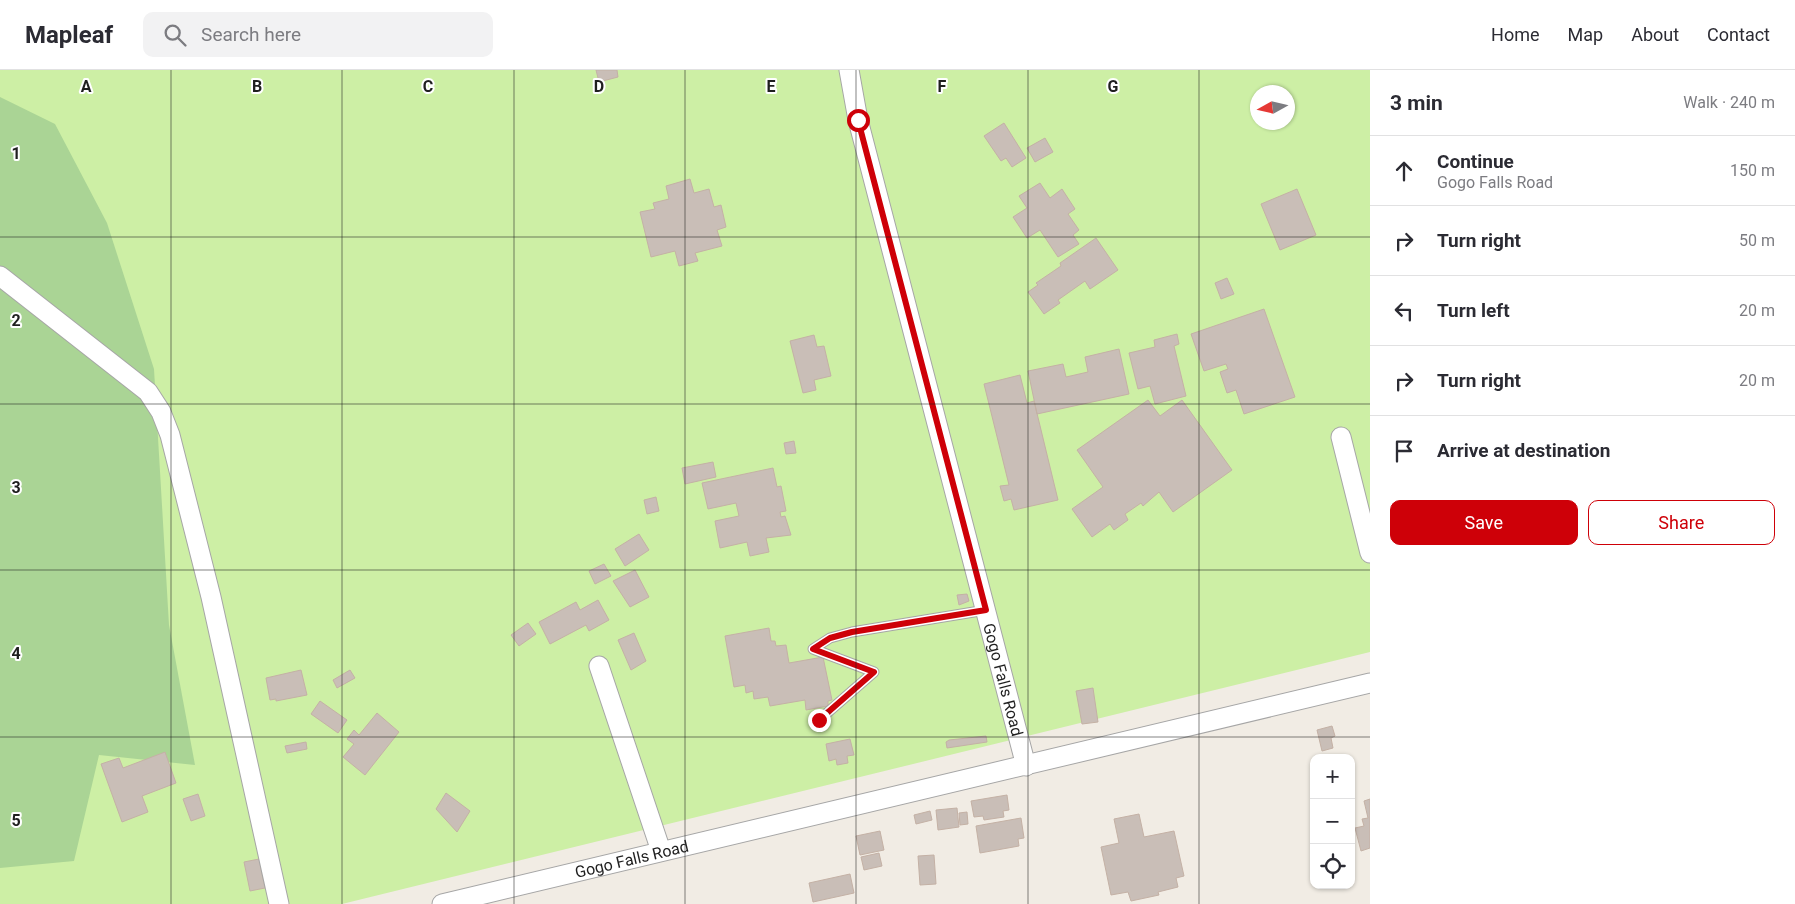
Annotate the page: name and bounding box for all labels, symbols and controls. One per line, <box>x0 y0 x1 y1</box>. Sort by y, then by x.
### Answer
search box <box>143 12 493 57</box>
text: Mapleaf <box>25 21 113 49</box>
icon: search <box>161 21 189 49</box>
text: Search here <box>201 23 301 46</box>
text: Home <box>1491 24 1540 45</box>
text: Map <box>1568 24 1603 45</box>
text: About <box>1631 24 1679 45</box>
text: Contact <box>1707 24 1770 45</box>
text: A <box>81 77 92 96</box>
text: B <box>252 77 262 96</box>
text: C <box>423 77 433 96</box>
text: D <box>594 77 604 96</box>
text: E <box>767 77 776 96</box>
text: F <box>938 77 947 96</box>
text: G <box>1108 77 1119 96</box>
north arrow <box>1250 85 1295 130</box>
text: 3 min <box>1390 91 1443 115</box>
text: Walk · 240 m <box>1683 93 1775 112</box>
route start <box>847 109 870 132</box>
text: 1 <box>11 144 21 163</box>
text: Continue <box>1437 150 1514 173</box>
icon: ahead <box>1390 157 1418 185</box>
text: 150 m <box>1730 161 1775 180</box>
text: Gogo Falls Road <box>1437 173 1553 192</box>
icon: right <box>1390 227 1418 255</box>
text: Turn right <box>1437 229 1521 252</box>
text: 50 m <box>1739 231 1775 250</box>
icon: left <box>1390 297 1418 325</box>
text: Turn left <box>1437 299 1510 322</box>
text: 20 m <box>1739 301 1775 320</box>
text: 2 <box>11 311 21 330</box>
icon: right <box>1390 367 1418 395</box>
text: Turn right <box>1437 369 1521 392</box>
text: 20 m <box>1739 371 1775 390</box>
icon: arrive <box>1390 437 1418 465</box>
text: Arrive at destination <box>1437 439 1610 462</box>
text: 3 <box>11 478 21 497</box>
button: Save <box>1390 500 1578 545</box>
button: Share <box>1588 500 1775 545</box>
street label: Gogo Falls Road <box>980 621 1027 738</box>
text: 4 <box>11 644 21 663</box>
route end <box>808 709 831 732</box>
map controls <box>1310 754 1355 889</box>
button: + <box>1310 754 1355 799</box>
button: − <box>1310 799 1355 844</box>
text: 5 <box>11 811 21 830</box>
street label: Gogo Falls Road <box>573 836 690 882</box>
button: locate <box>1310 844 1355 889</box>

